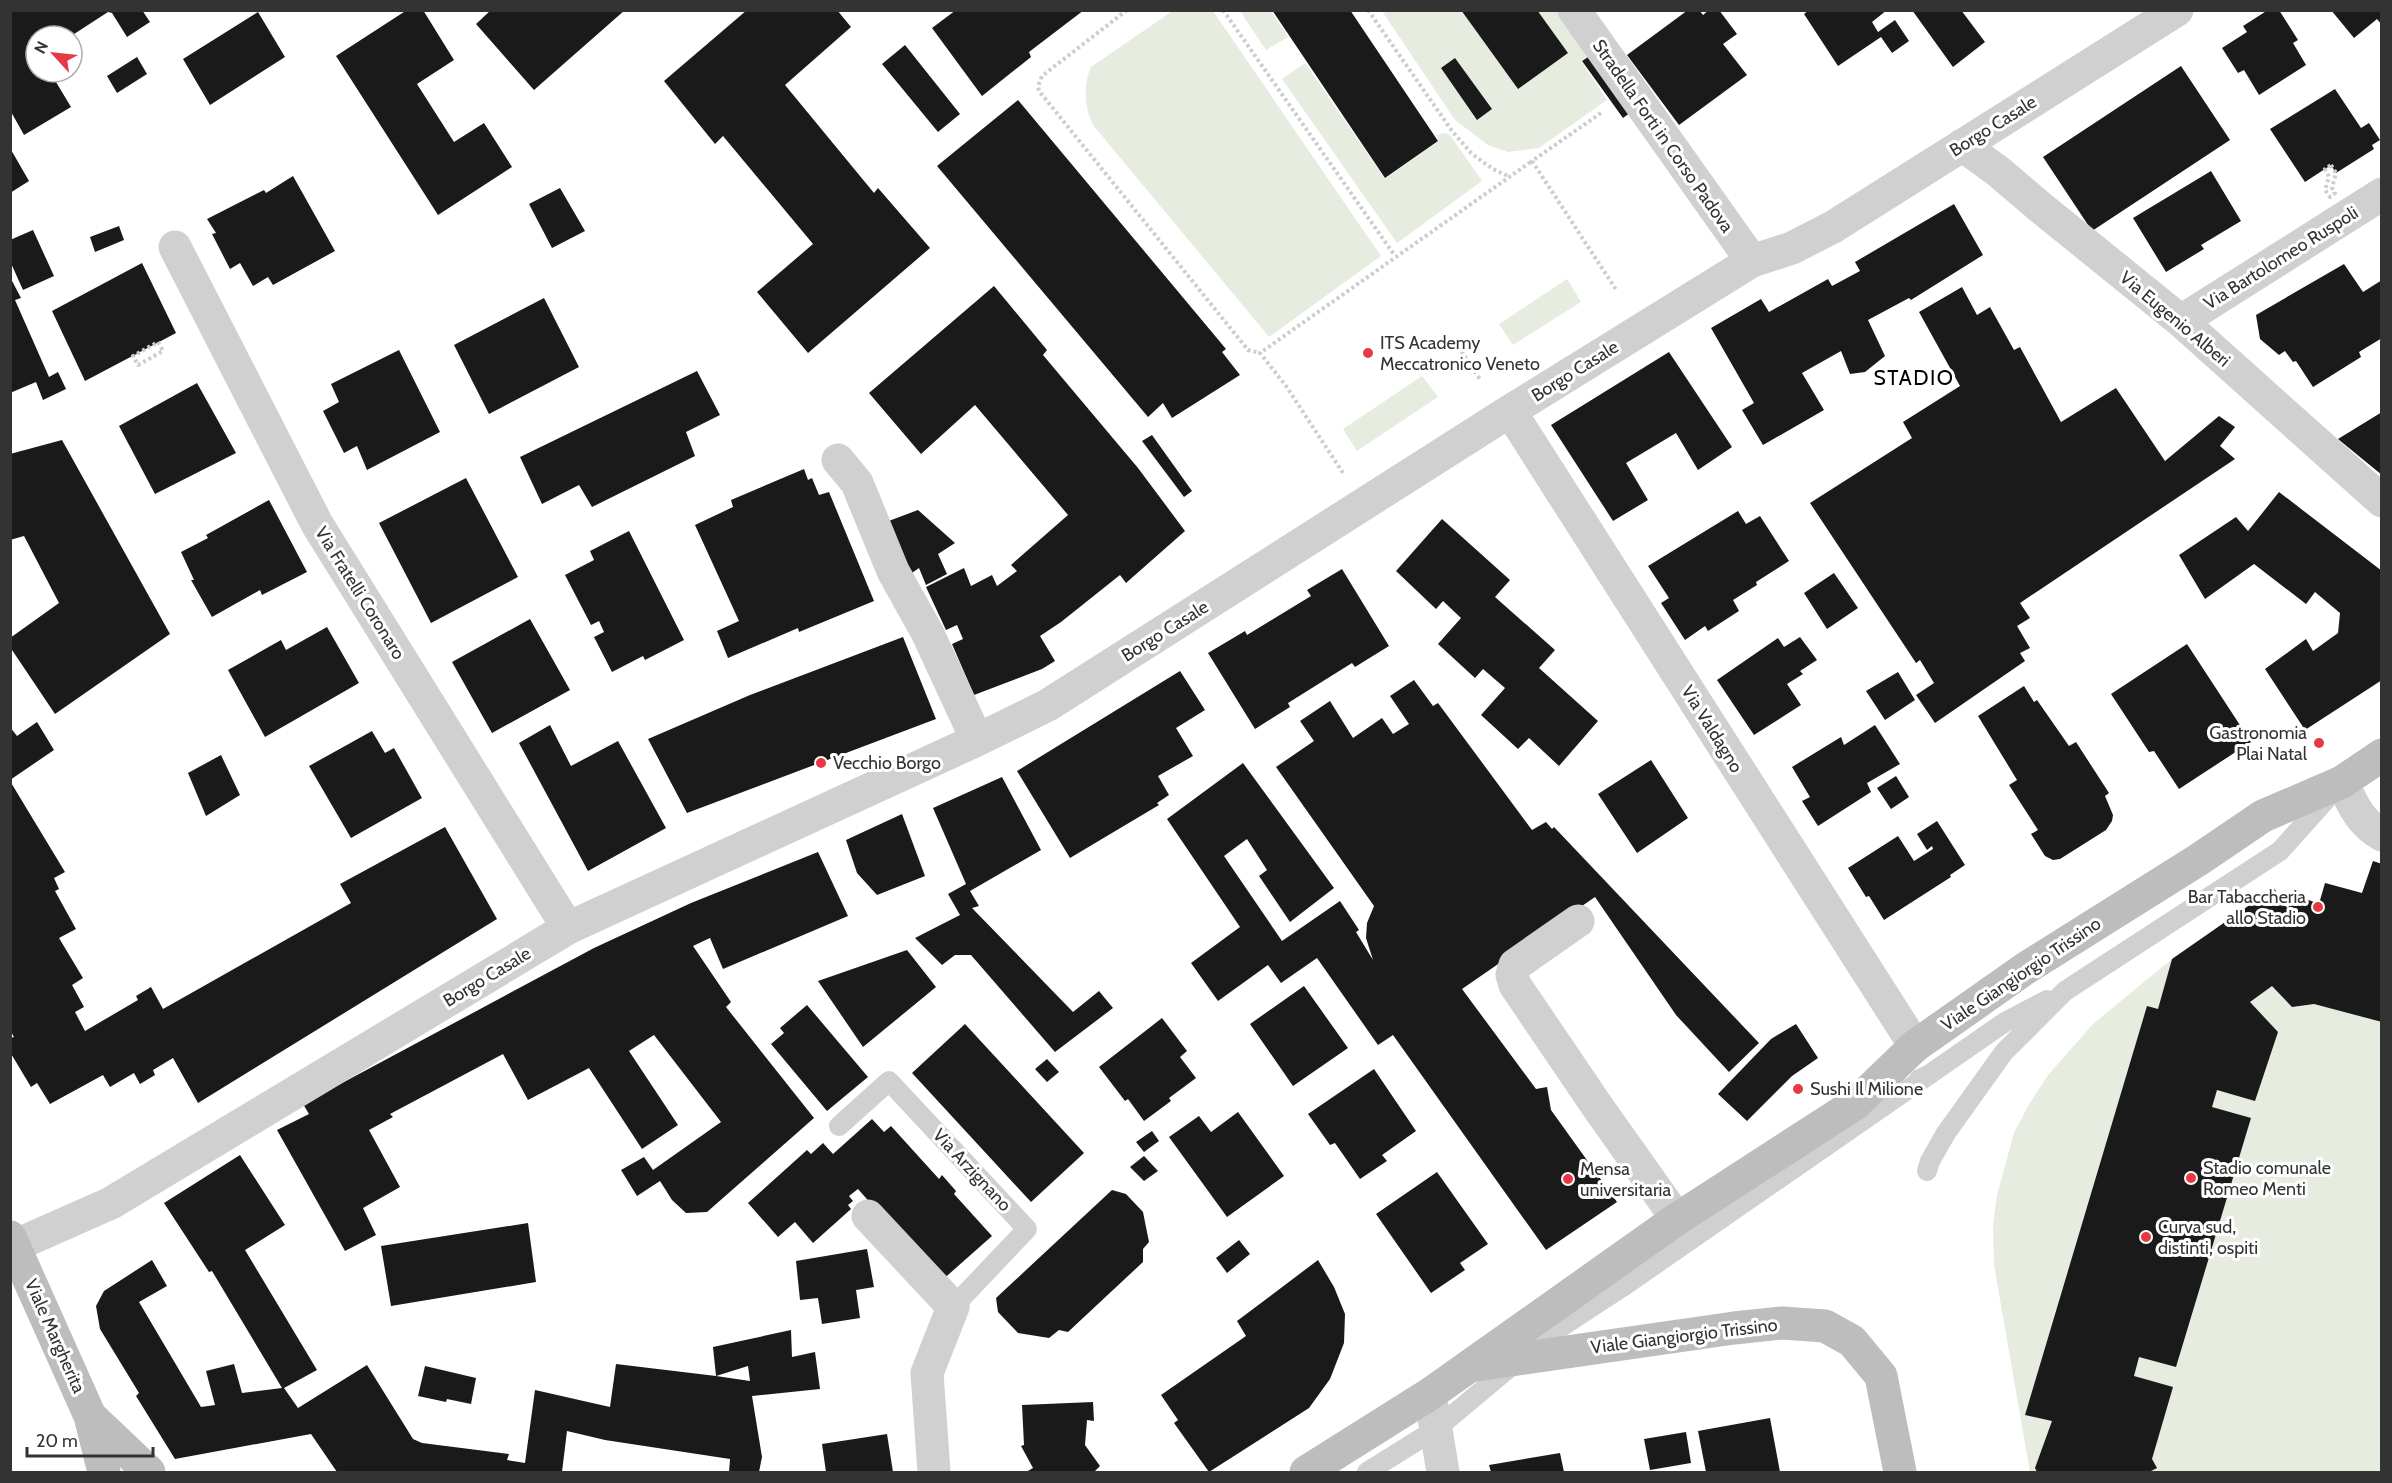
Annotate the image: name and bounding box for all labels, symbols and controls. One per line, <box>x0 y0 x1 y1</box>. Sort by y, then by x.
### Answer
north arrow <box>24 24 84 84</box>
street label: Stradella Forti in Corso Padova <box>1588 35 1738 237</box>
text: N <box>30 38 52 57</box>
street label: Borgo Casale <box>1945 91 2041 161</box>
street label: Via Bartolomeo Ruspoli <box>2200 202 2362 314</box>
street label: Via Eugenio Alberi <box>2115 266 2235 372</box>
place label: ITS Academy Meccatronico Veneto <box>1380 332 1540 375</box>
street label: Borgo Casale <box>1527 336 1623 406</box>
marker: ITS Academy Meccatronico Veneto <box>1361 346 1375 360</box>
district label: STADIO <box>1873 365 1955 390</box>
street label: Via Fratelli Coronaro <box>310 522 410 664</box>
street label: Borgo Casale <box>1117 596 1213 666</box>
street label: Via Valdagno <box>1676 681 1748 777</box>
place label: Gastronomia Plai Natal <box>2209 722 2308 765</box>
marker: Gastronomia Plai Natal <box>2312 736 2326 750</box>
place label: Vecchio Borgo <box>833 752 941 774</box>
marker: Vecchio Borgo <box>814 756 828 770</box>
place label: Bar Tabaccheria allo Stadio <box>2188 886 2306 929</box>
marker: Bar Tabaccheria allo Stadio <box>2311 900 2325 914</box>
street label: Viale Giangiorgio Trissino <box>1937 912 2105 1036</box>
street label: Borgo Casale <box>439 942 535 1012</box>
place label: Sushi Il Milione <box>1810 1078 1923 1100</box>
marker: Sushi Il Milione <box>1791 1082 1805 1096</box>
street label: Via Arzignano <box>928 1124 1016 1216</box>
place label: Stadio comunale Romeo Menti <box>2203 1157 2331 1200</box>
place label: Mensa universitaria <box>1580 1158 1671 1201</box>
marker: Stadio comunale Romeo Menti <box>2184 1171 2198 1185</box>
marker: Mensa universitaria <box>1561 1172 1575 1186</box>
place label: Curva sud, distinti, ospiti <box>2158 1216 2258 1259</box>
marker: Curva sud, distinti, ospiti <box>2139 1230 2153 1244</box>
street label: Viale Margherita <box>20 1276 90 1397</box>
street label: Viale Giangiorgio Trissino <box>1589 1314 1779 1358</box>
scale bar <box>27 1420 153 1458</box>
text: 20 m <box>36 1430 78 1452</box>

